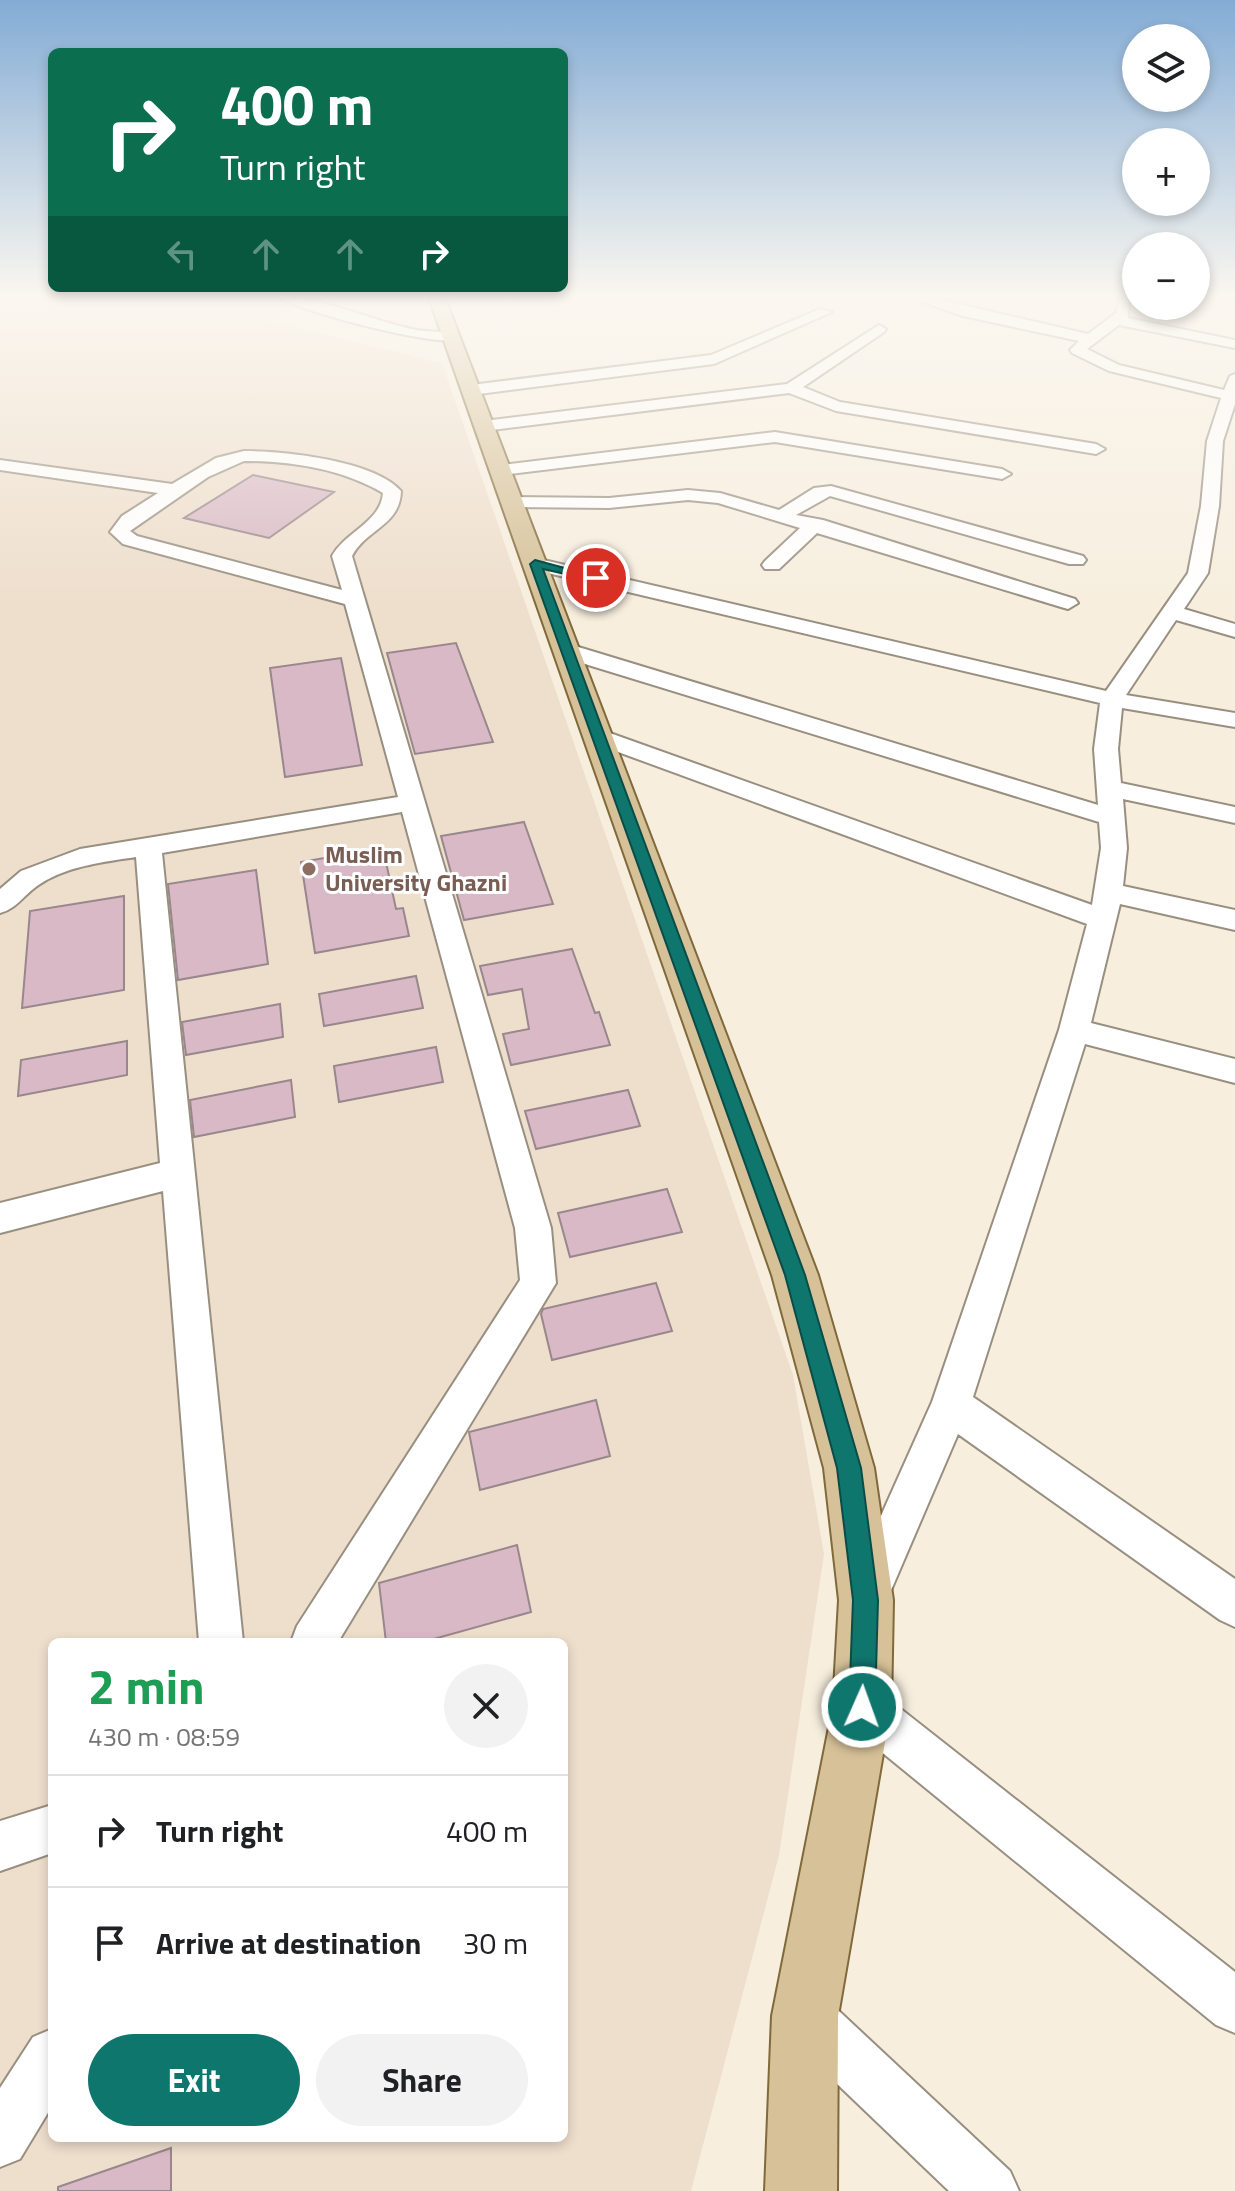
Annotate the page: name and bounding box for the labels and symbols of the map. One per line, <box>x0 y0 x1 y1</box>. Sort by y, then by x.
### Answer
pin <box>562 544 630 612</box>
place label: Muslim University Ghazni <box>325 836 507 900</box>
marker: Muslim University Ghazni <box>300 860 318 878</box>
position arrow <box>820 1665 904 1749</box>

